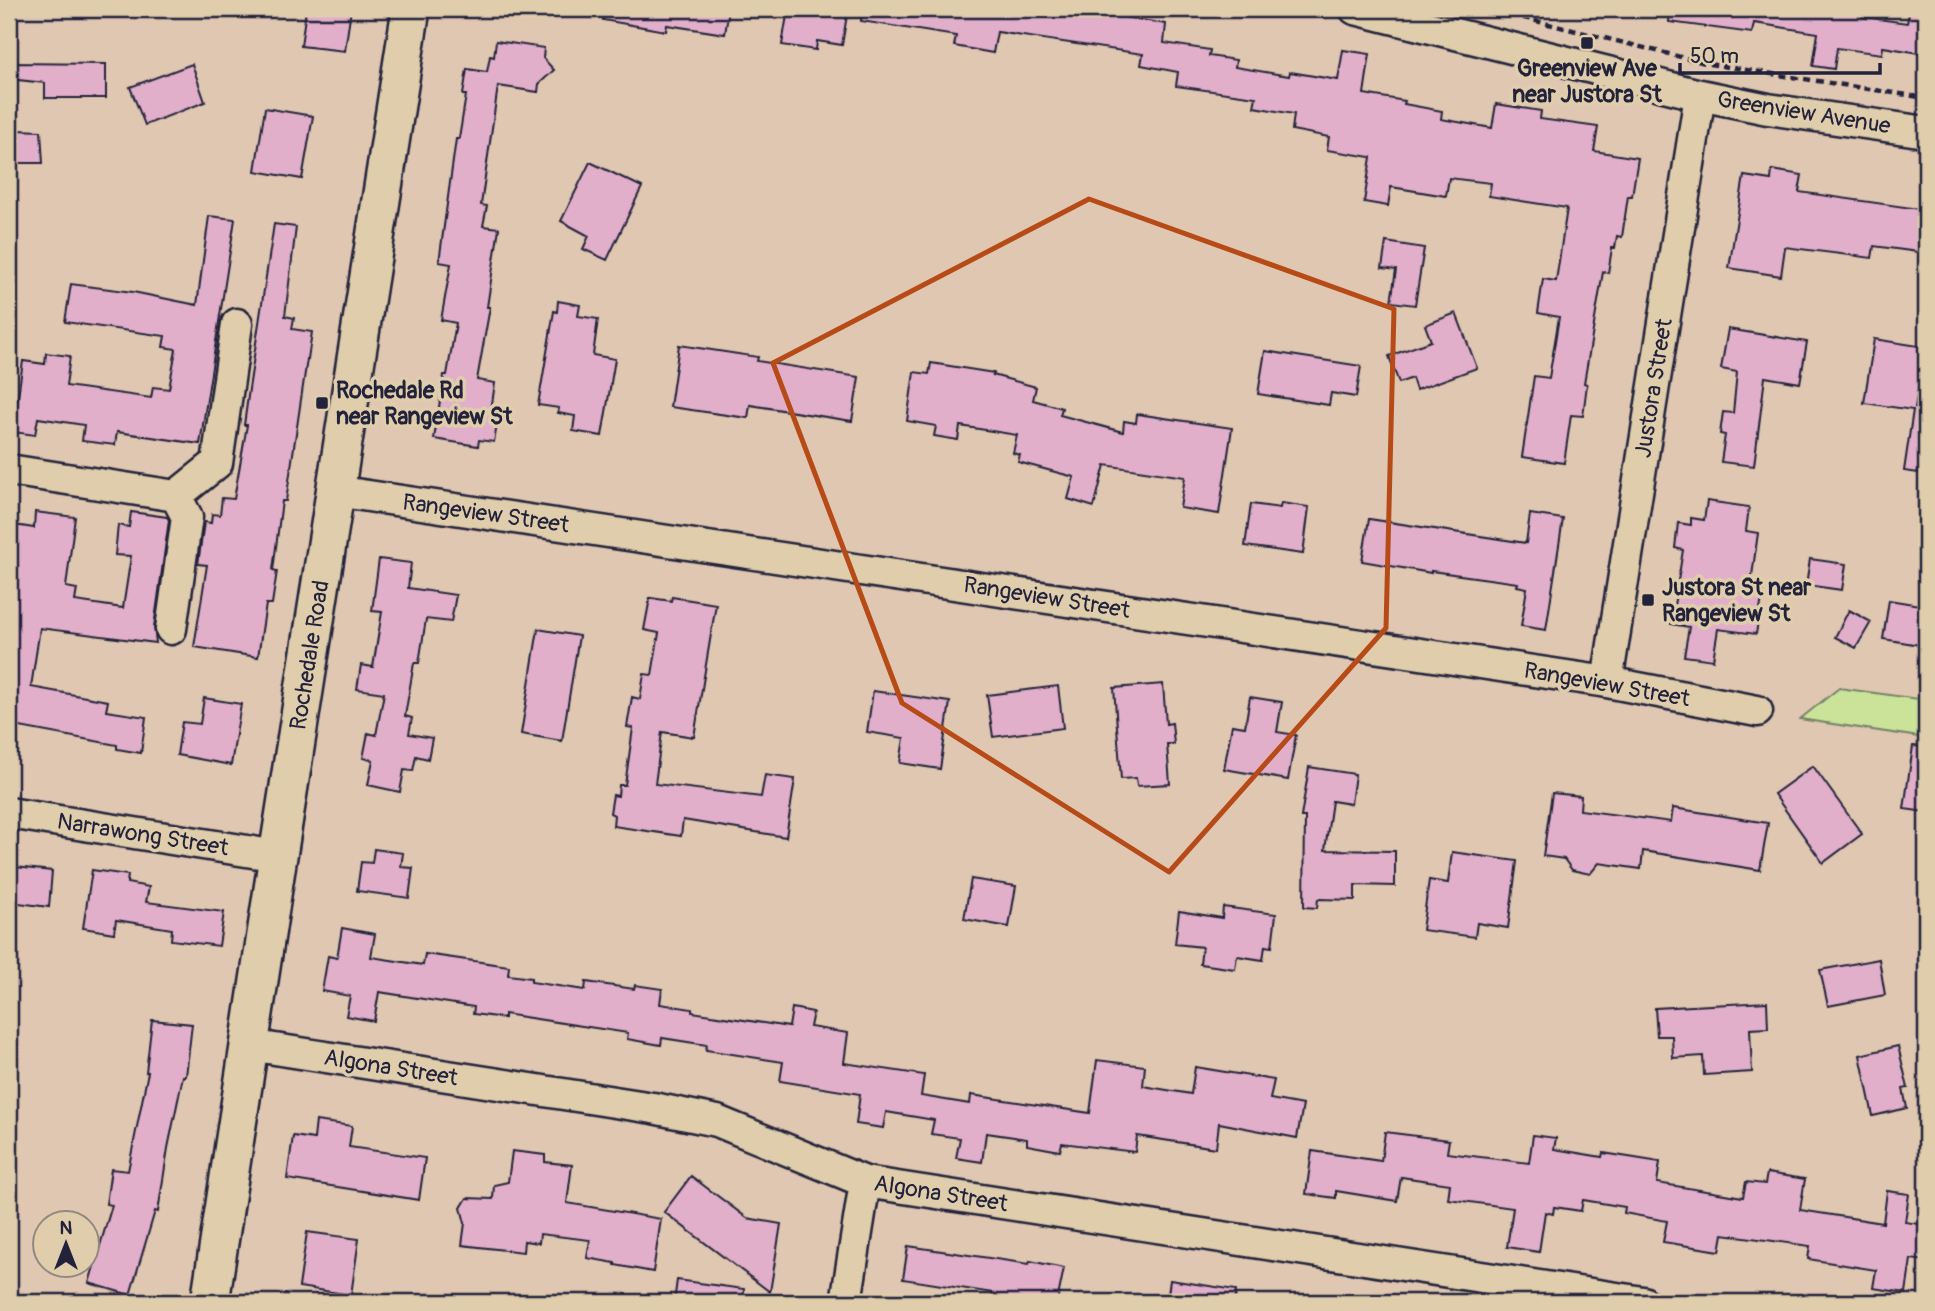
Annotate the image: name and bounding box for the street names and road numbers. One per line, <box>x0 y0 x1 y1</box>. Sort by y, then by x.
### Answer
street label: Greenview Avenue <box>1715 84 1893 141</box>
street label: Justora Street <box>1628 316 1679 460</box>
street label: Rangeview Street <box>401 487 572 540</box>
street label: Rangeview Street <box>962 570 1133 625</box>
street label: Rochedale Road <box>283 578 336 732</box>
street label: Rangeview Street <box>1522 656 1693 713</box>
street label: Narrawong Street <box>55 807 231 862</box>
street label: Algona Street <box>322 1043 461 1093</box>
street label: Algona Street <box>872 1169 1011 1219</box>

